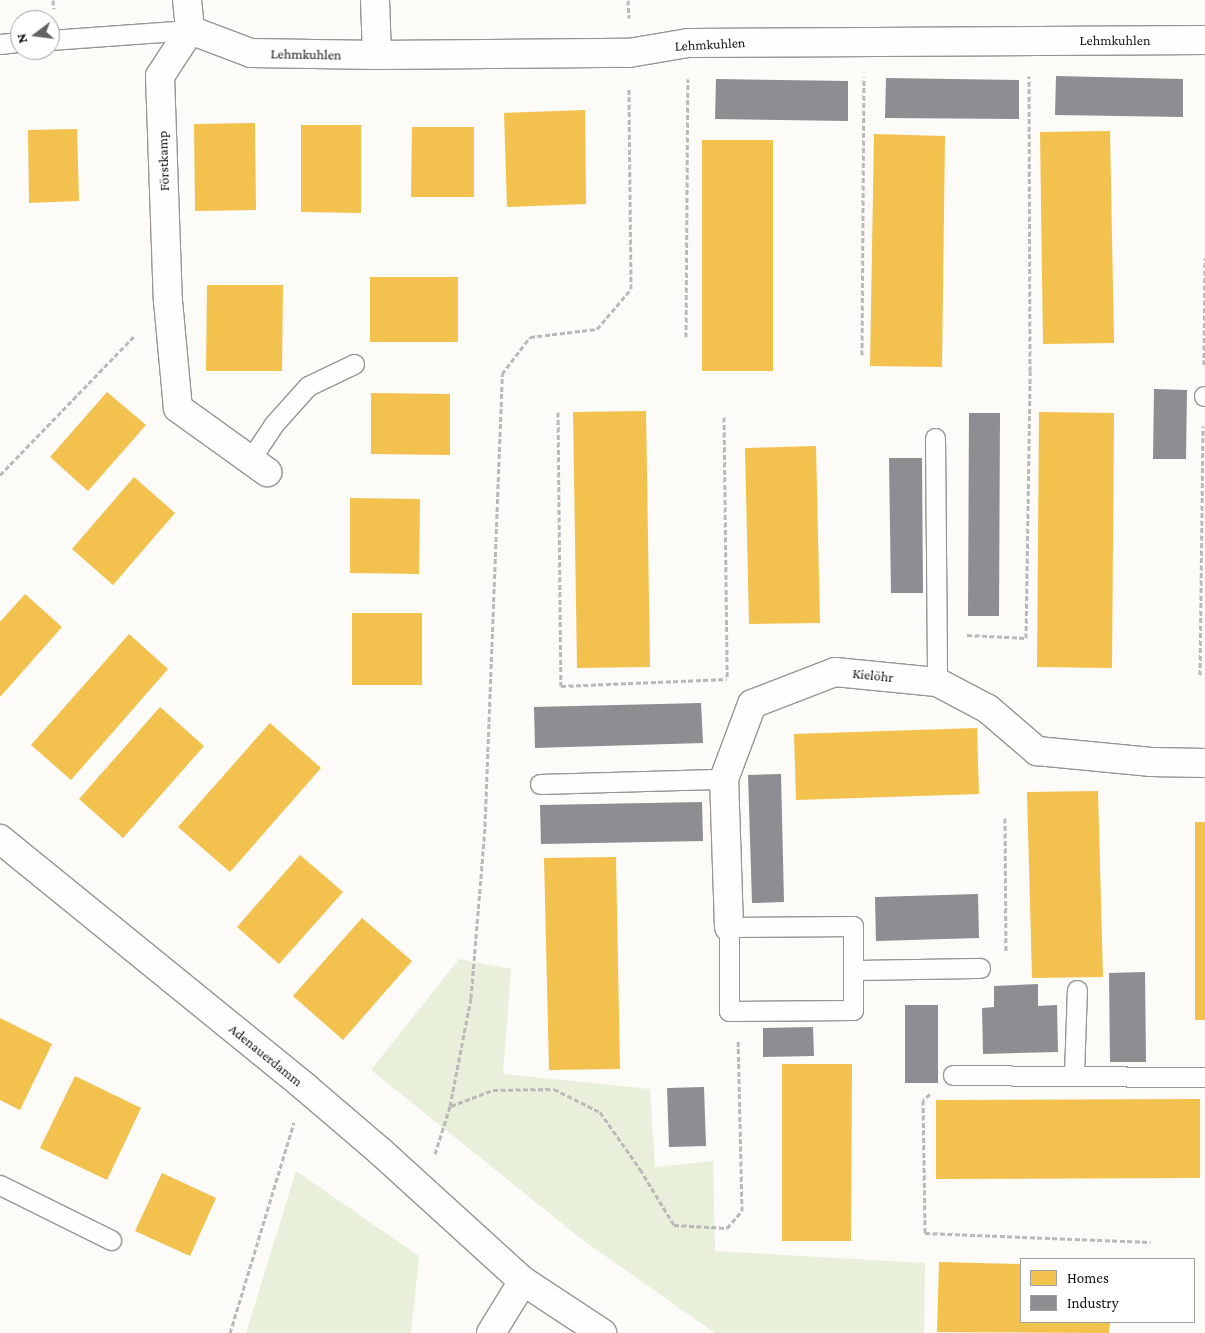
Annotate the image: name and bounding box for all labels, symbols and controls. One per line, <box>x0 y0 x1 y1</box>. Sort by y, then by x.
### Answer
north arrow <box>10 10 60 60</box>
text: N <box>13 32 30 45</box>
street label: Lehmkuhlen <box>1080 32 1150 48</box>
street label: Lehmkuhlen <box>674 34 746 54</box>
street label: Lehmkuhlen <box>270 45 342 63</box>
street label: Förstkamp <box>154 131 172 191</box>
street label: Kielöhr <box>852 665 894 685</box>
street label: Adenauerdamm <box>226 1020 306 1090</box>
legend <box>1020 1258 1195 1323</box>
text: Homes <box>1067 1270 1109 1286</box>
text: Industry <box>1067 1295 1119 1311</box>

